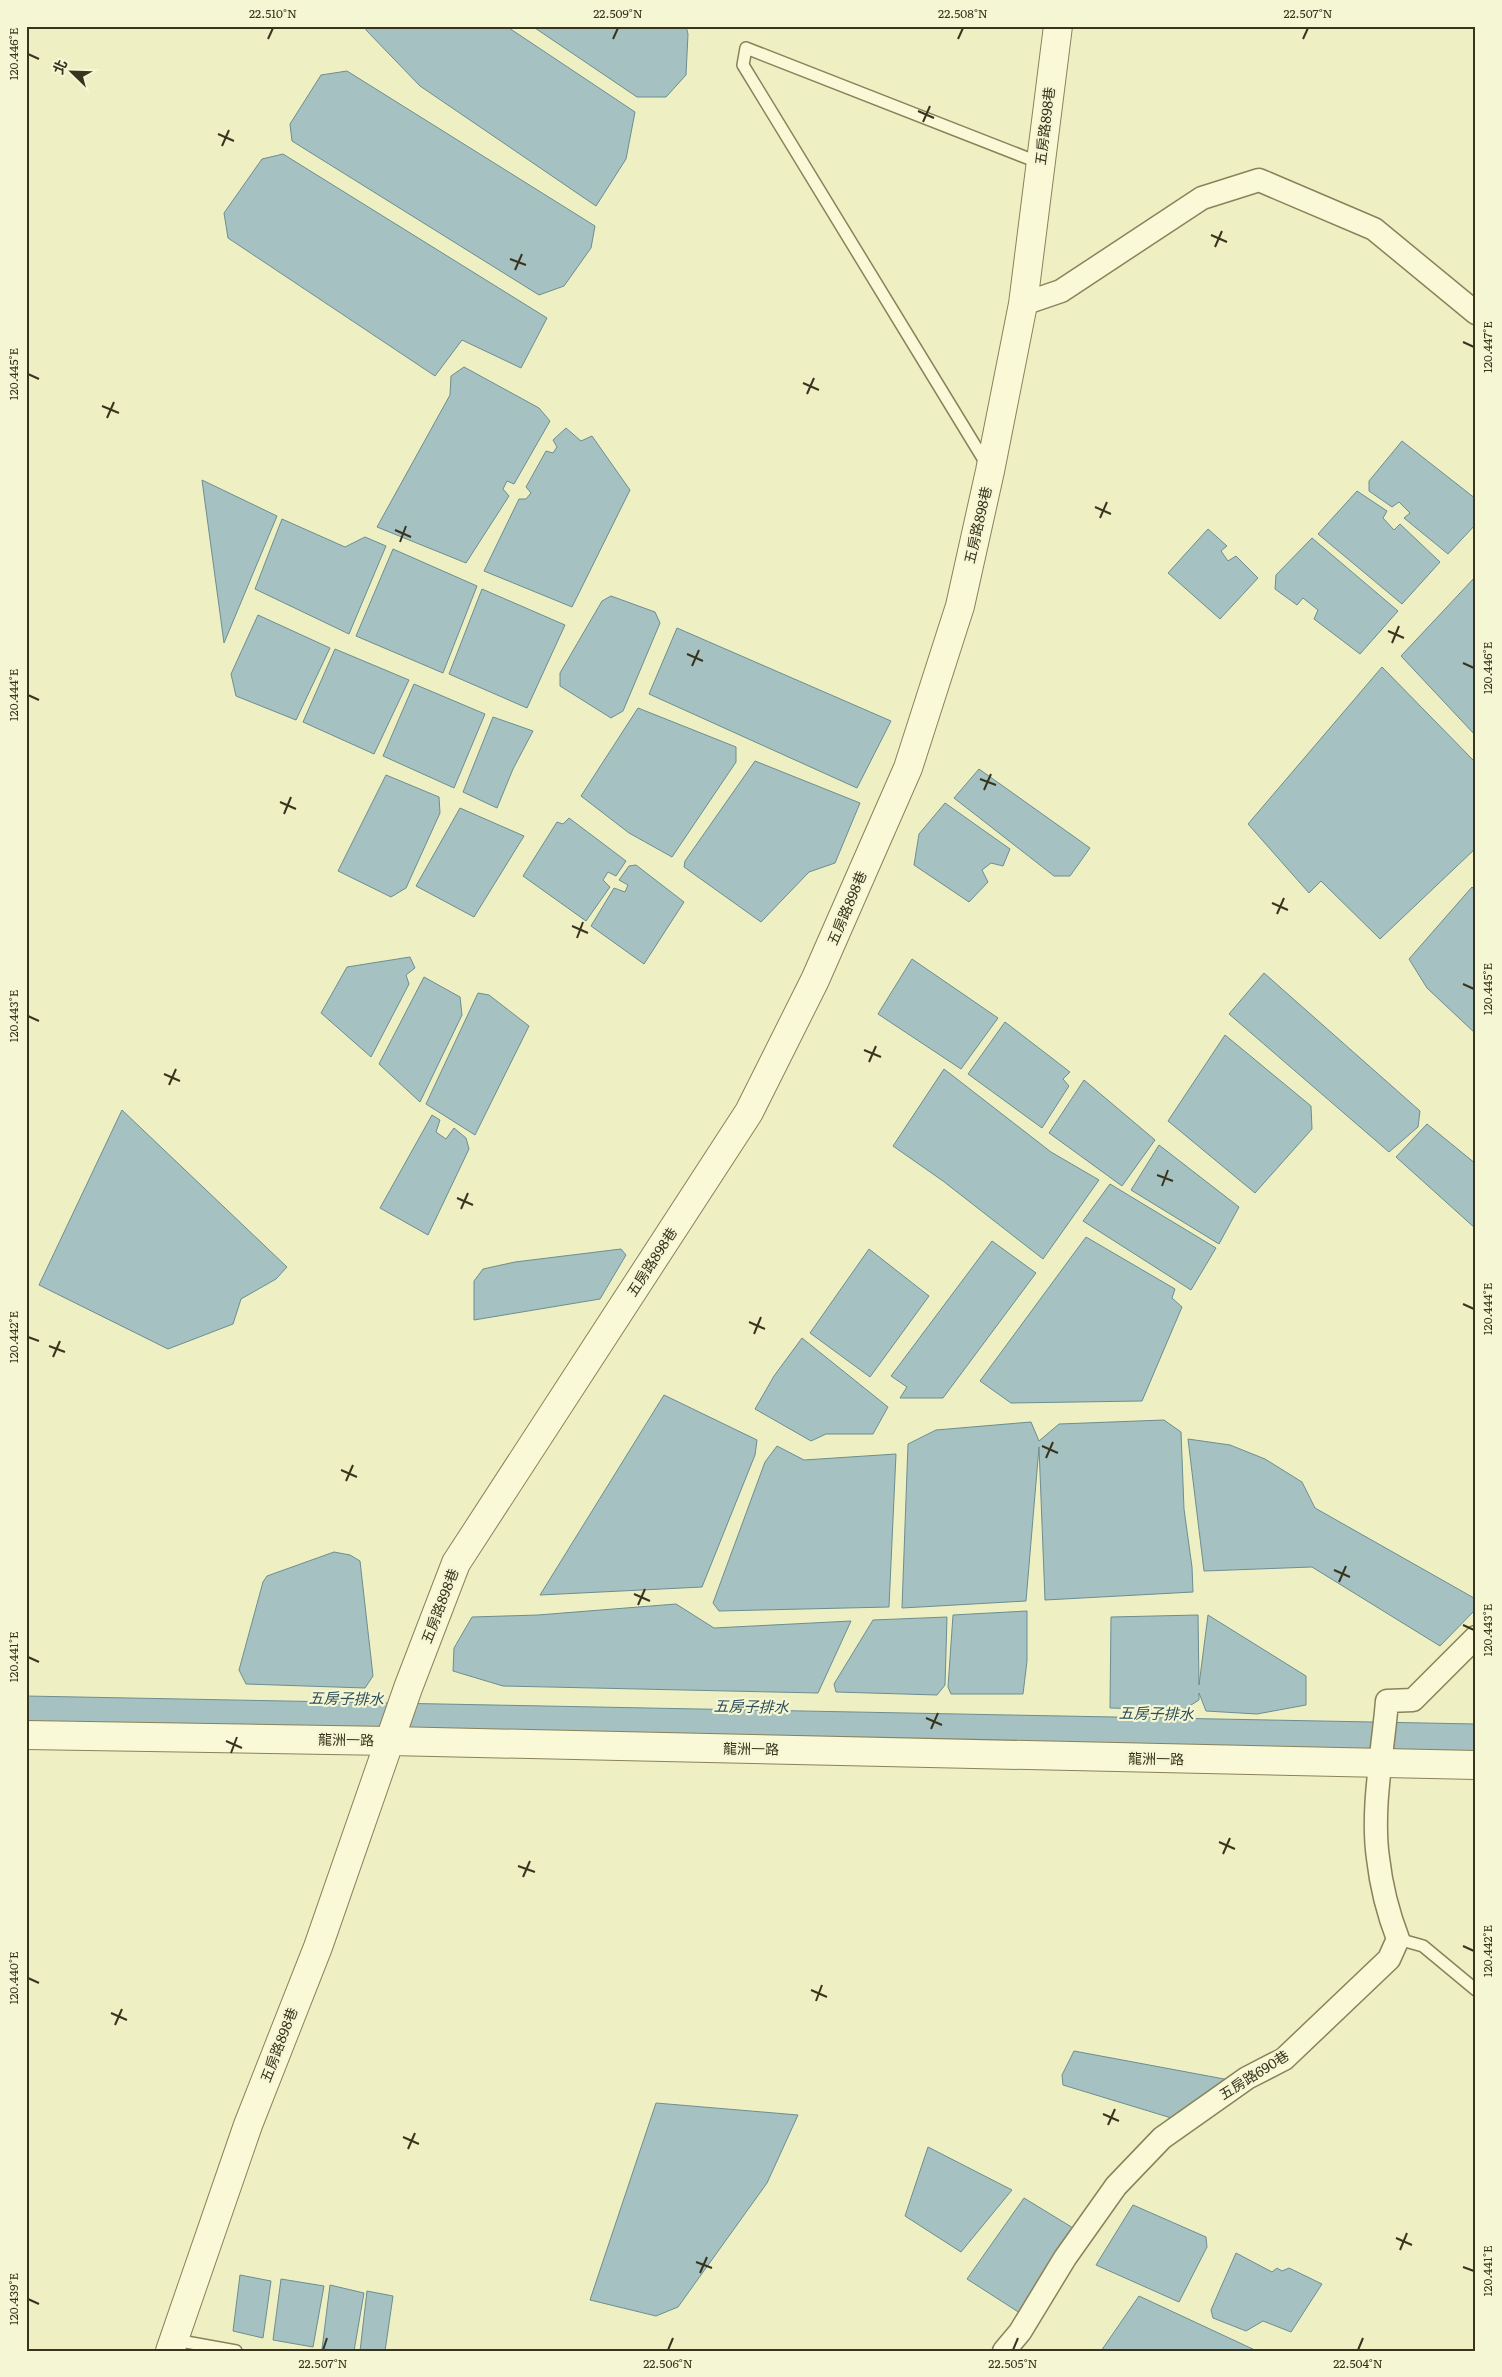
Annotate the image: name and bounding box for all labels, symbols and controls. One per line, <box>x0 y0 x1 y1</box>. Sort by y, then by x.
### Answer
text: 22.510°N <box>249 4 297 22</box>
text: 22.509°N <box>593 4 643 22</box>
text: 22.508°N <box>938 4 988 22</box>
text: 22.507°N <box>1283 4 1333 22</box>
text: 120.446°E <box>4 27 22 80</box>
north arrow <box>48 48 98 98</box>
text: 北 <box>47 56 71 77</box>
street label: 五房路898巷 <box>1029 86 1059 166</box>
text: 120.447°E <box>1478 321 1496 373</box>
text: 120.445°E <box>4 347 22 400</box>
street label: 五房路898巷 <box>958 484 996 565</box>
text: 120.446°E <box>1478 641 1496 694</box>
text: 120.444°E <box>4 668 22 721</box>
street label: 五房路898巷 <box>821 867 871 948</box>
text: 120.445°E <box>1478 962 1496 1015</box>
text: 120.443°E <box>4 989 22 1042</box>
street label: 五房路898巷 <box>621 1223 681 1300</box>
text: 120.444°E <box>1478 1282 1496 1335</box>
text: 120.442°E <box>4 1310 22 1363</box>
street label: 五房路898巷 <box>416 1565 463 1646</box>
text: 120.443°E <box>1478 1603 1496 1656</box>
text: 120.441°E <box>4 1631 22 1683</box>
water label: 五房子排水 <box>308 1685 385 1710</box>
water label: 五房子排水 <box>713 1693 790 1718</box>
water label: 五房子排水 <box>1118 1700 1195 1725</box>
street label: 龍洲一路 <box>318 1729 374 1749</box>
street label: 龍洲一路 <box>723 1738 779 1758</box>
street label: 龍洲一路 <box>1128 1748 1184 1768</box>
text: 120.442°E <box>1478 1924 1496 1977</box>
text: 120.440°E <box>4 1951 22 2005</box>
street label: 五房路898巷 <box>255 2004 302 2085</box>
street label: 五房路690巷 <box>1215 2045 1292 2104</box>
text: 120.441°E <box>1478 2245 1496 2297</box>
text: 120.439°E <box>4 2272 22 2325</box>
text: 22.507°N <box>298 2354 348 2372</box>
text: 22.506°N <box>643 2354 693 2372</box>
text: 22.505°N <box>988 2354 1038 2372</box>
text: 22.504°N <box>1333 2354 1383 2372</box>

